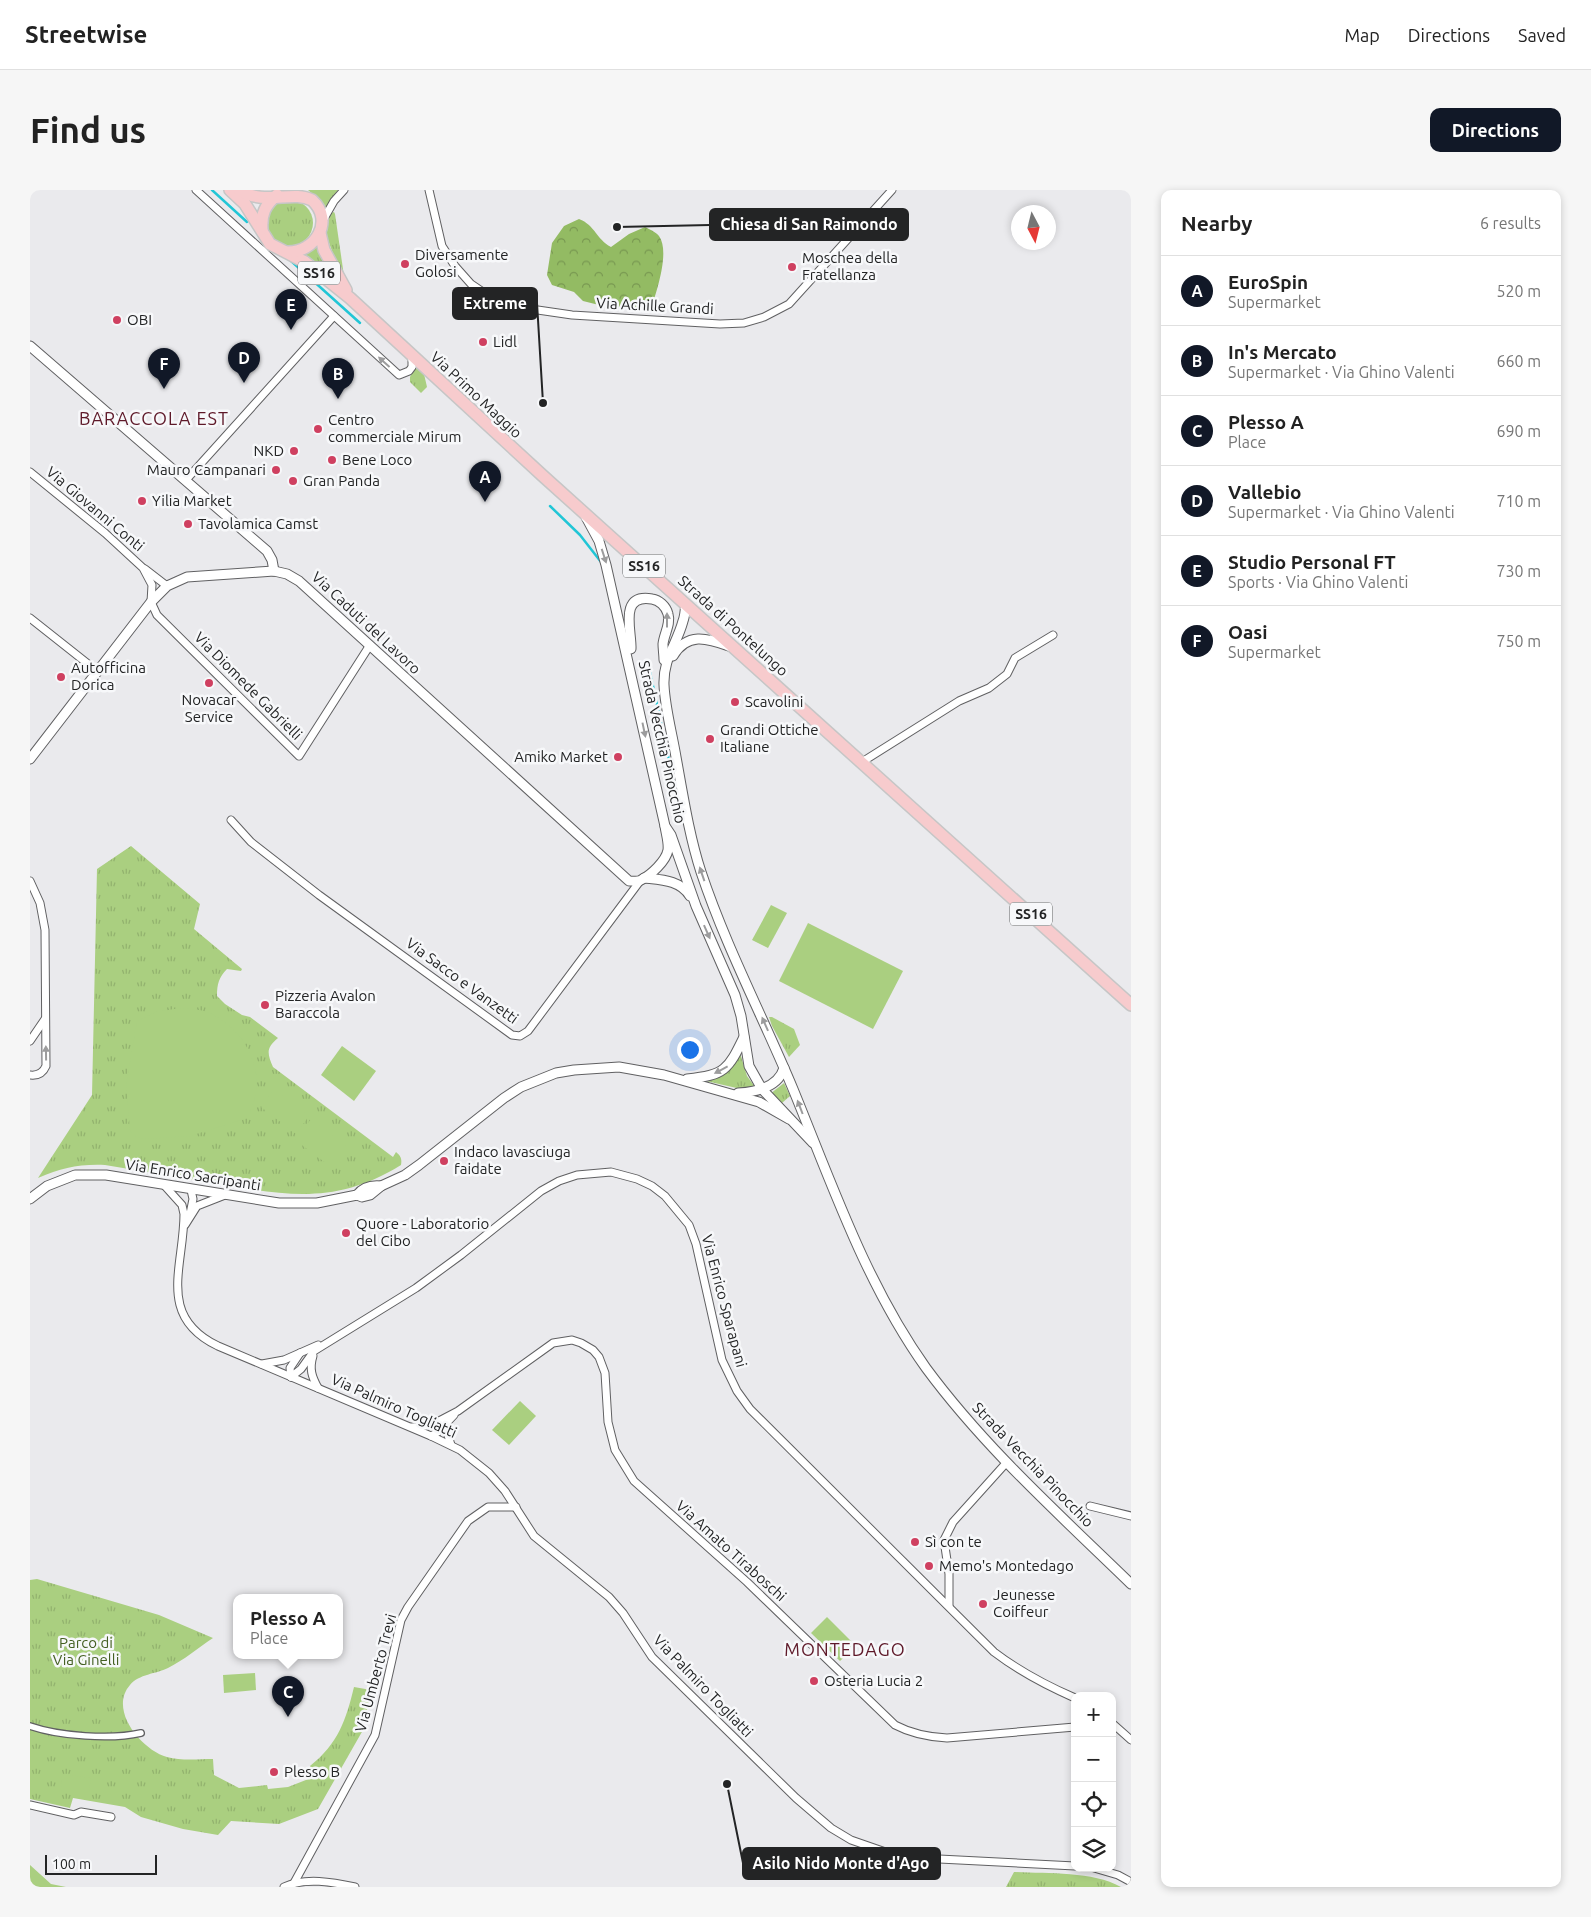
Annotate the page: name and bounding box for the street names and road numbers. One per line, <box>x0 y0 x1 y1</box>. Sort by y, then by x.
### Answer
road number: SS16 <box>298 262 340 285</box>
street label: Via Achille Grandi <box>596 294 714 317</box>
street label: Via Primo Maggio <box>427 348 526 441</box>
street label: Via Giovanni Conti <box>43 463 148 554</box>
road number: SS16 <box>623 554 665 578</box>
street label: Via Caduti del Lavoro <box>309 568 424 677</box>
street label: Strada di Pontelungo <box>675 572 792 679</box>
street label: Via Diomede Gabrielli <box>191 628 306 743</box>
street label: Strada Vecchia Pinocchio <box>635 659 689 825</box>
road number: SS16 <box>1010 902 1052 926</box>
street label: Via Sacco e Vanzetti <box>403 934 522 1027</box>
street label: Via Enrico Sacripanti <box>124 1155 262 1194</box>
street label: Via Enrico Sparapani <box>699 1233 750 1369</box>
street label: Via Palmiro Togliatti <box>329 1370 460 1441</box>
street label: Strada Vecchia Pinocchio <box>969 1399 1097 1530</box>
street label: Via Amato Tiraboschi <box>673 1497 790 1605</box>
street label: Via Umberto Trevi <box>352 1612 399 1734</box>
street label: Via Palmiro Togliatti <box>650 1631 757 1740</box>

